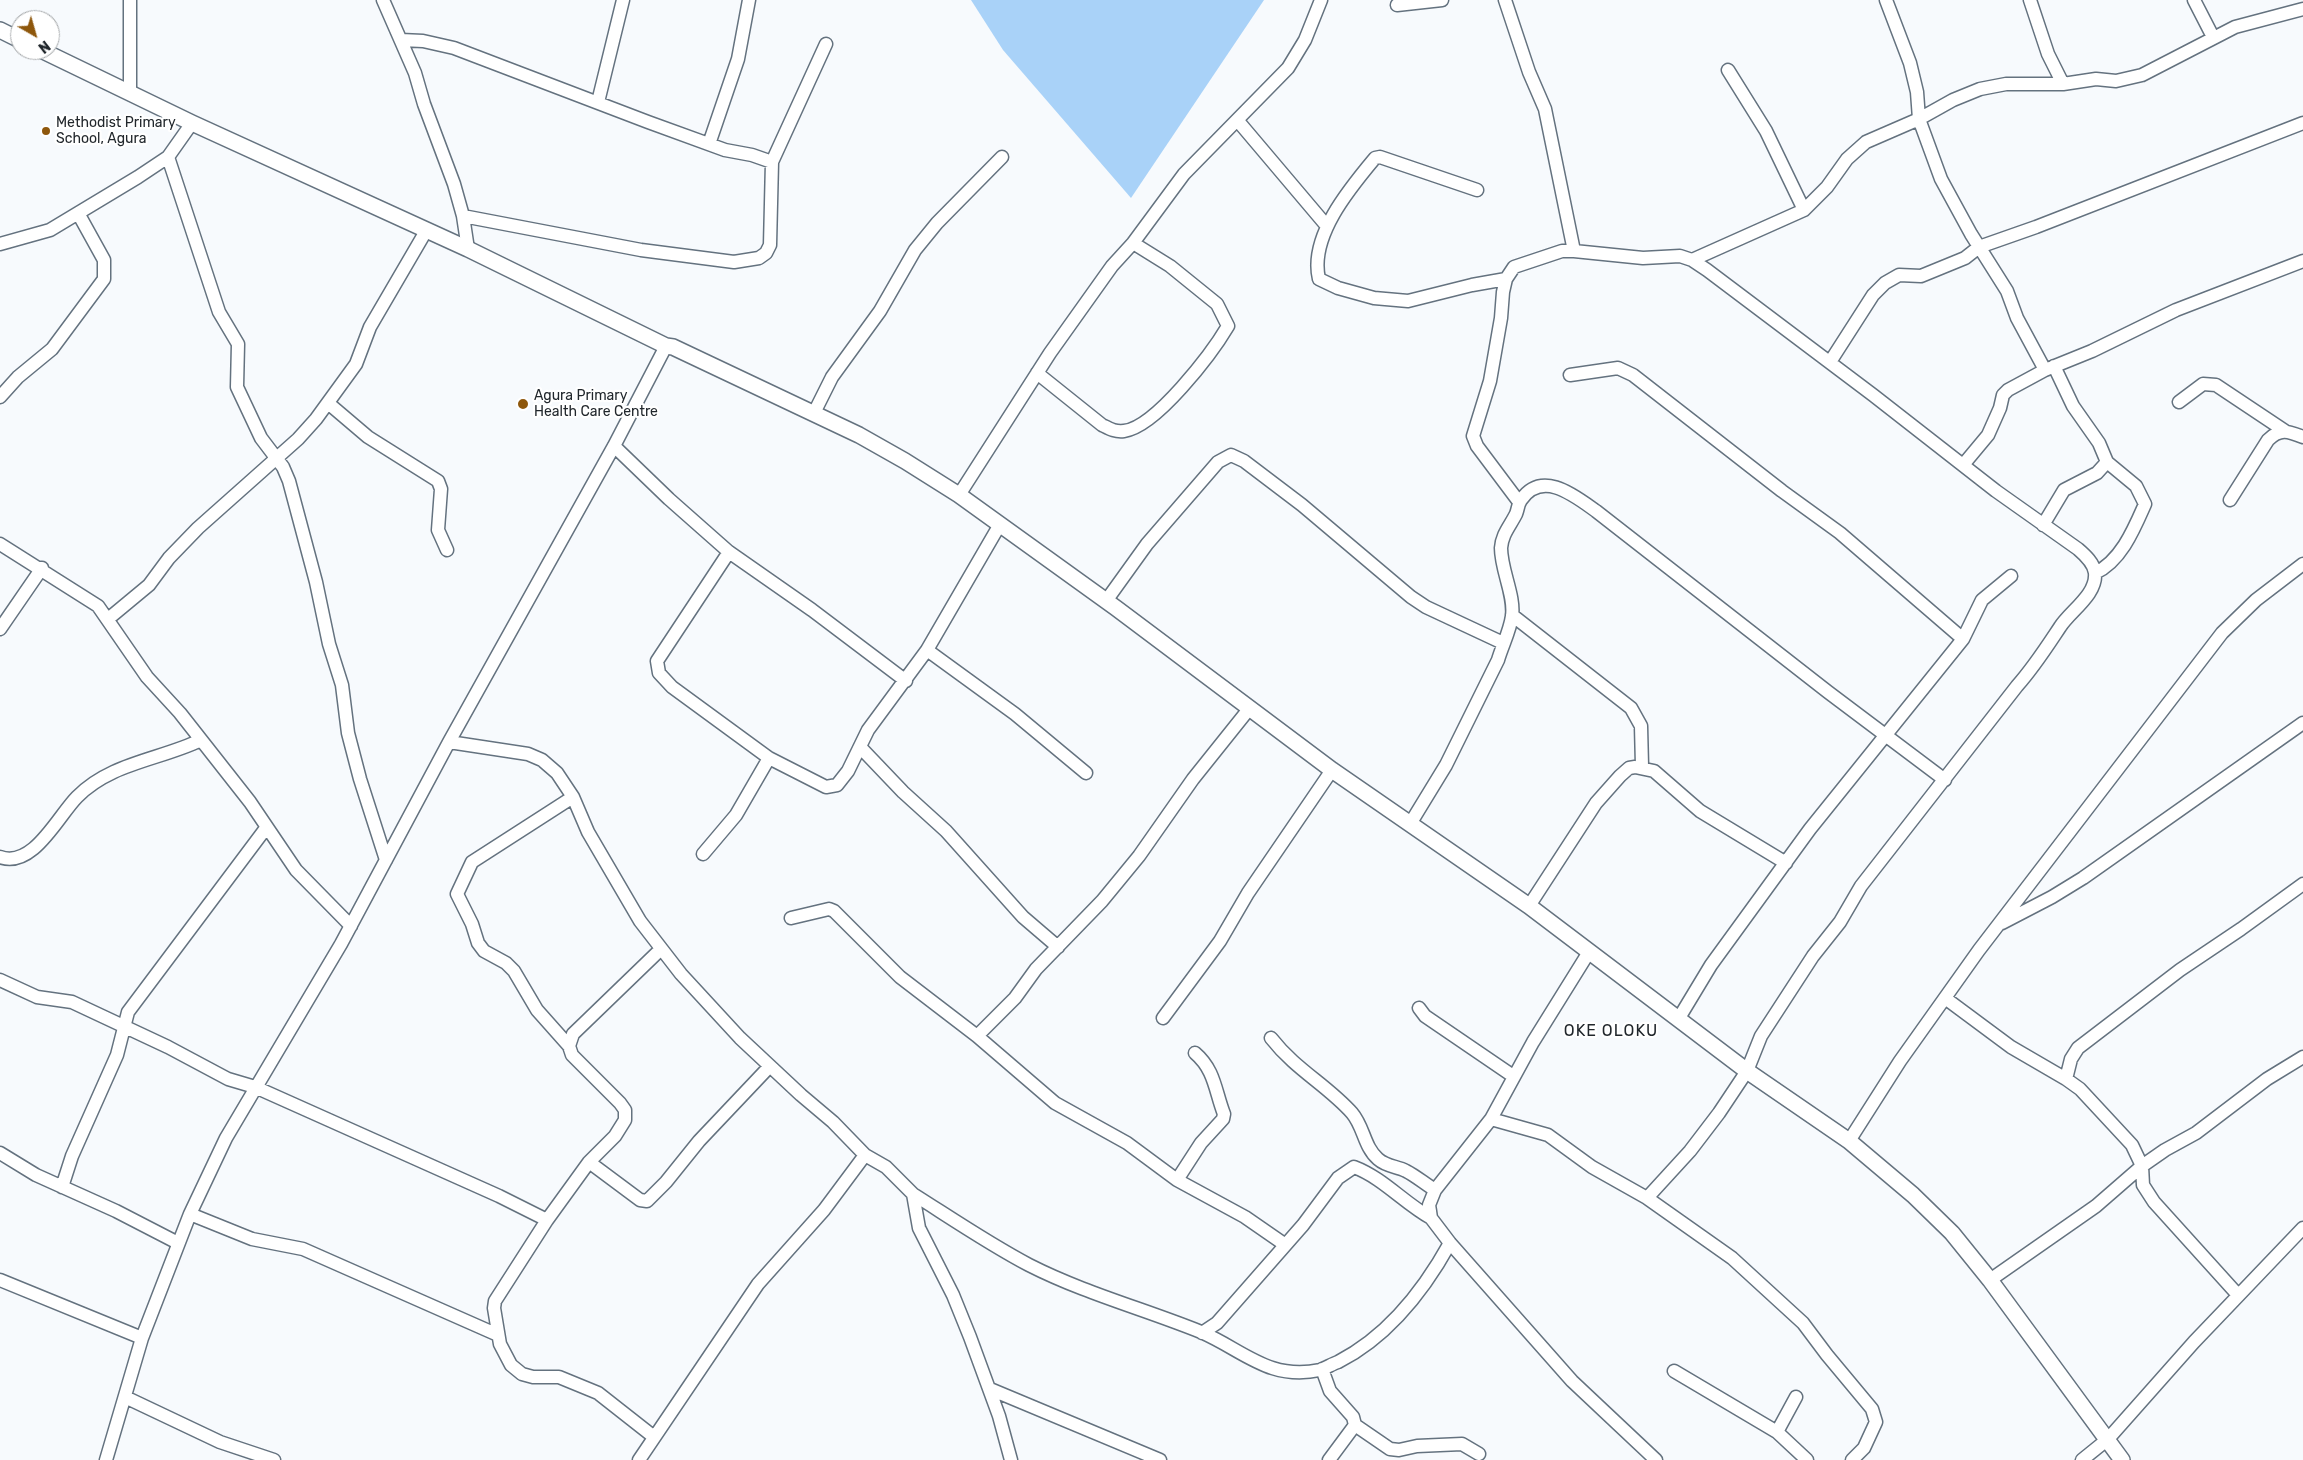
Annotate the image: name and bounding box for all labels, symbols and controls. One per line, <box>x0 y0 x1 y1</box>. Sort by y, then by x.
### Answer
north arrow <box>10 10 60 60</box>
text: N <box>35 37 53 56</box>
place label: Methodist Primary School, Agura <box>56 115 176 148</box>
marker: Methodist Primary School, Agura <box>40 125 52 137</box>
place label: Agura Primary Health Care Centre <box>534 388 658 421</box>
marker: Agura Primary Health Care Centre <box>516 397 530 411</box>
district label: OKE OLOKU <box>1563 1021 1659 1041</box>

